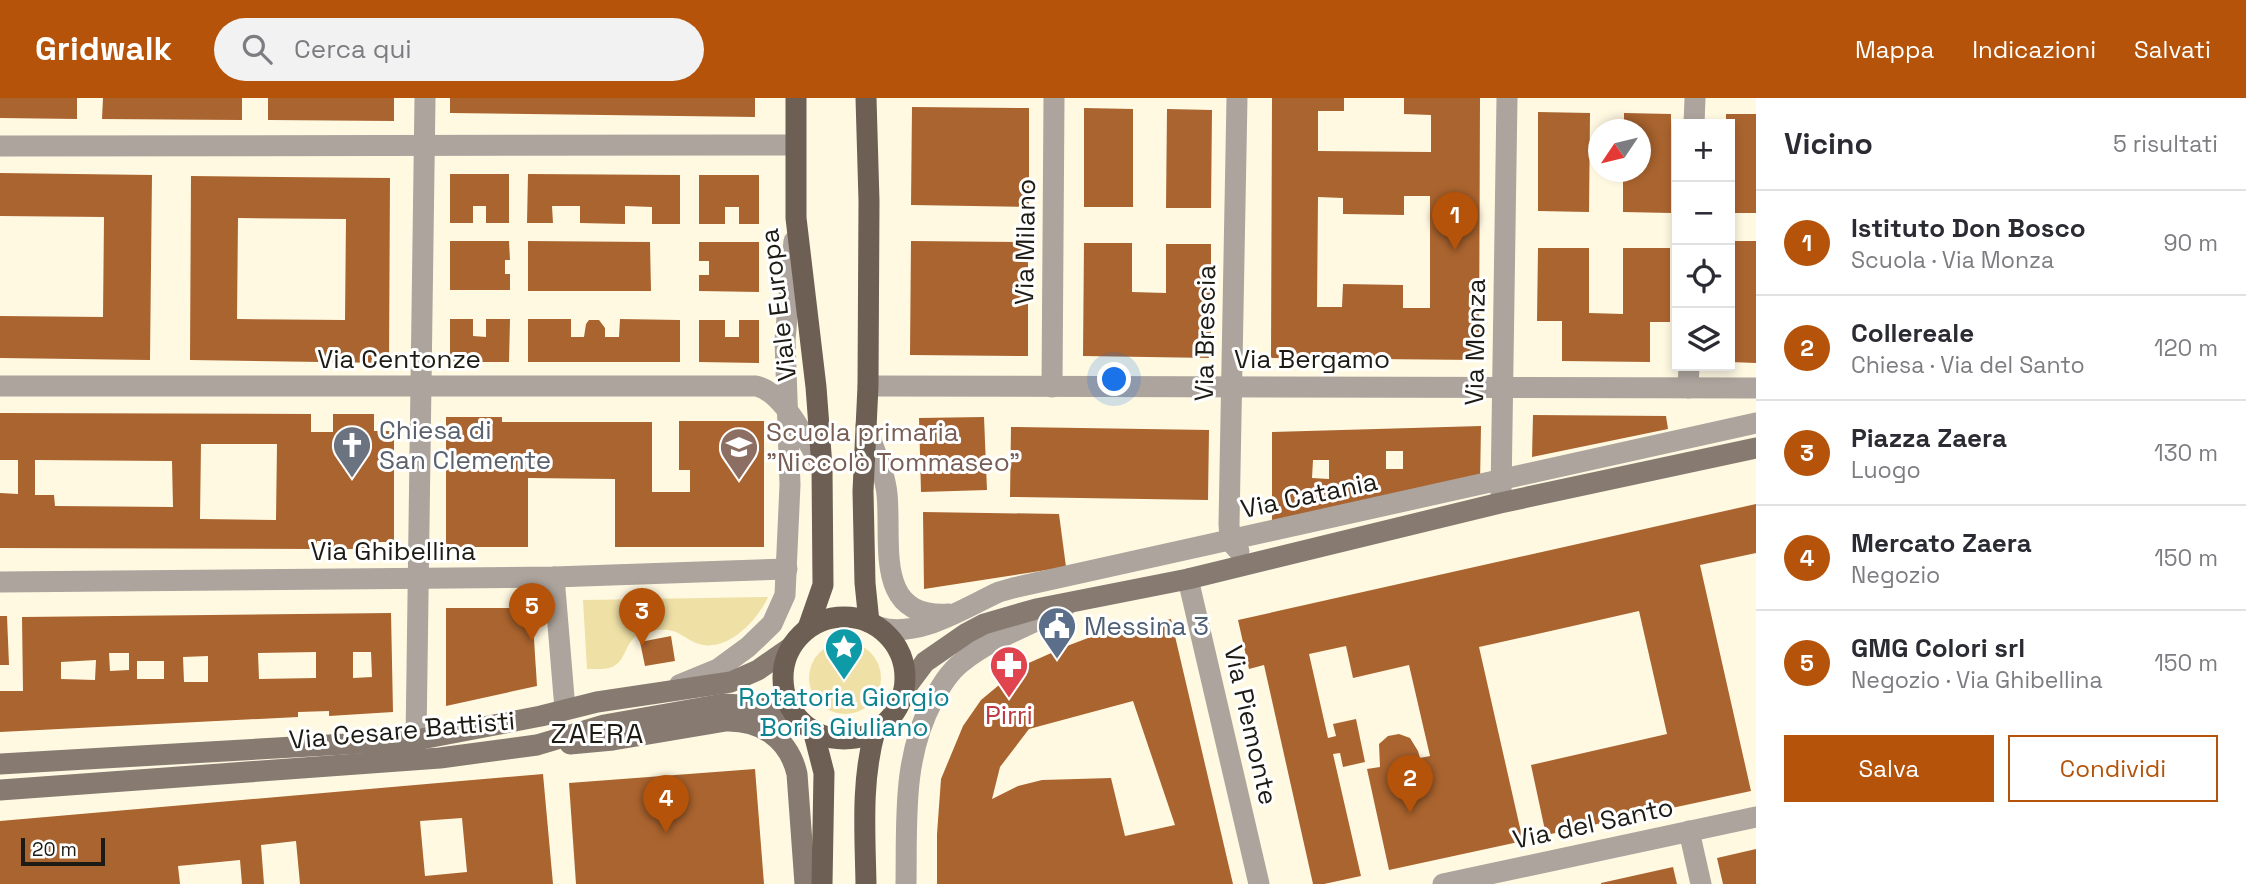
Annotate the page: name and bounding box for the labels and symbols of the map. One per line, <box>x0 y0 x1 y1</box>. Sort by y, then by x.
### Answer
north arrow <box>1588 119 1651 182</box>
street label: Via Milano <box>1007 179 1043 305</box>
pin: 1 <box>1432 192 1478 250</box>
street label: Viale Europa <box>752 227 804 383</box>
street label: Via Brescia <box>1187 264 1223 402</box>
street label: Via Monza <box>1457 278 1493 406</box>
street label: Via Centonze <box>317 342 481 376</box>
street label: Via Bergamo <box>1234 342 1390 376</box>
your location <box>1097 362 1131 396</box>
place label: Chiesa di San Clemente <box>379 413 551 477</box>
place label: Scuola primaria "Niccolò Tommaseo" <box>766 415 1020 479</box>
church icon: Chiesa di San Clemente <box>331 424 373 479</box>
school or university icon: Scuola primaria "Niccolò Tommaseo" <box>718 426 760 481</box>
street label: Via Catania <box>1237 464 1381 526</box>
street label: Via Ghibellina <box>310 534 476 568</box>
pin: 5 <box>509 583 555 641</box>
pin: 3 <box>619 588 665 646</box>
public building icon: Messina 3 <box>1036 605 1078 660</box>
place label: Messina 3 <box>1084 609 1209 643</box>
place icon: Rotatoria Giorgio Boris Giuliano <box>823 626 865 681</box>
street label: Via Piemonte <box>1216 642 1286 808</box>
pharmacy icon: Pirri <box>988 644 1030 699</box>
place label: Rotatoria Giorgio Boris Giuliano <box>738 680 950 744</box>
place label: Pirri <box>985 698 1033 732</box>
street label: Via Cesare Battisti <box>288 703 516 757</box>
district label: ZAERA <box>551 715 645 751</box>
pin: 2 <box>1387 755 1433 813</box>
pin: 4 <box>643 775 689 833</box>
street label: Via del Santo <box>1510 789 1676 857</box>
scale bar <box>21 835 105 867</box>

